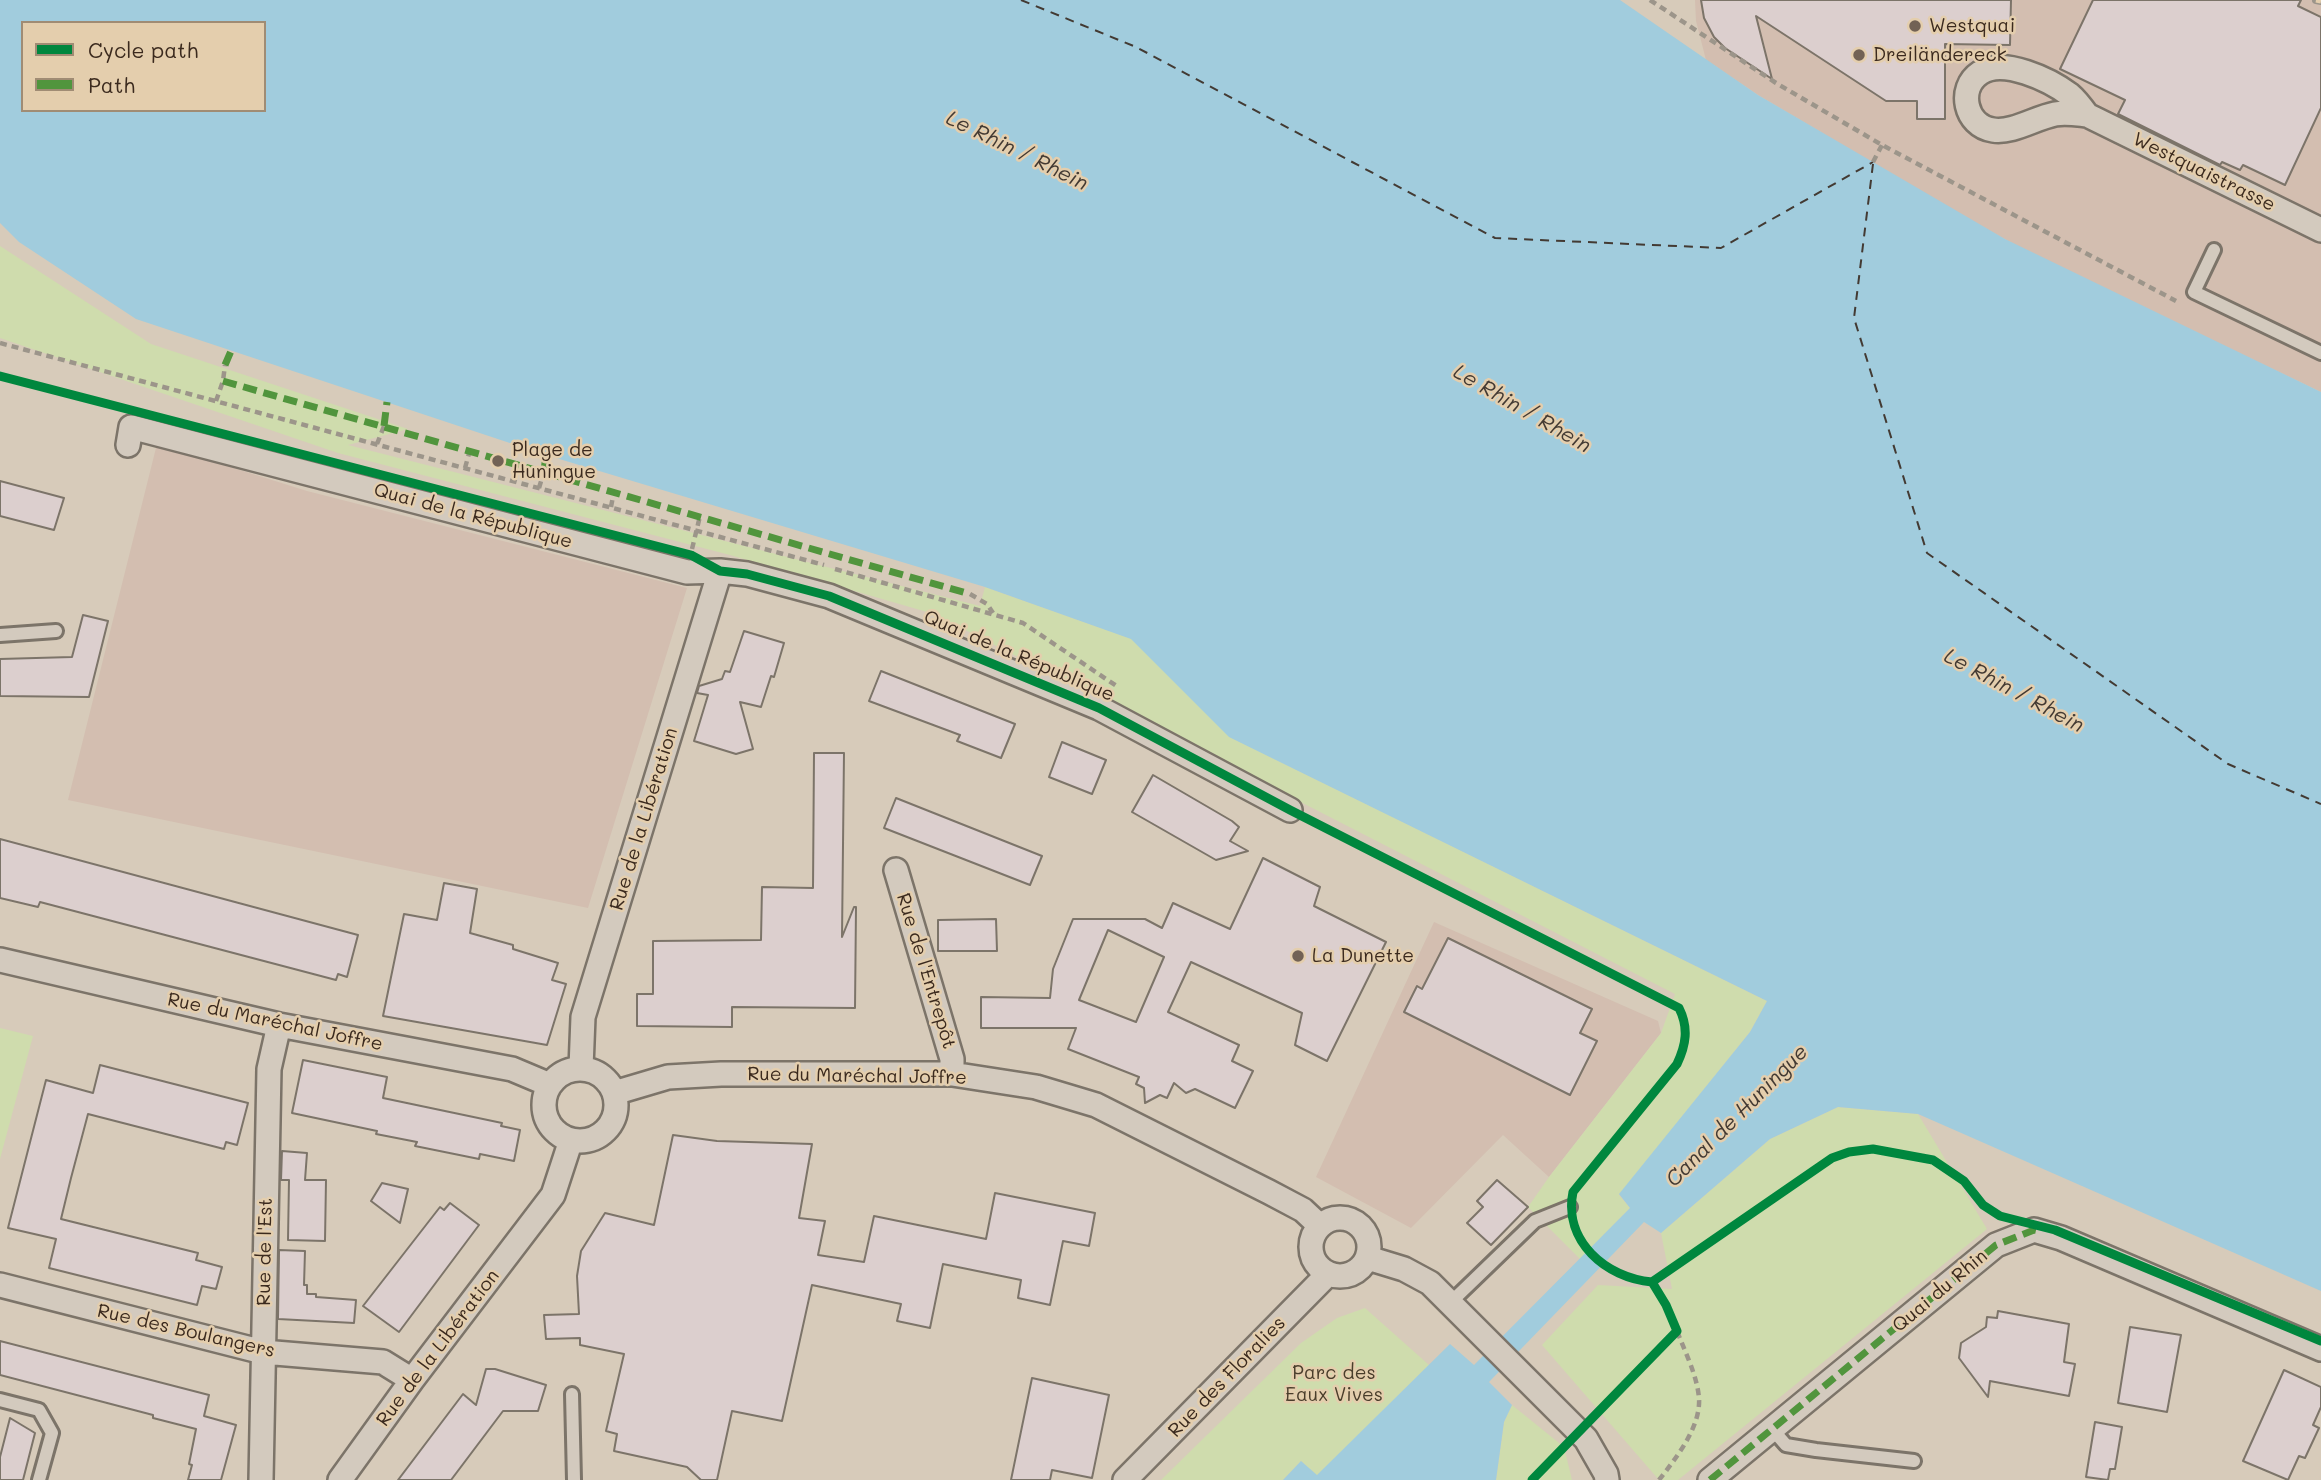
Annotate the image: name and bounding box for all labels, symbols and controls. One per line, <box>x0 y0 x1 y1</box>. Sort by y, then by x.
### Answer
place label: Westquai <box>1929 15 2015 37</box>
marker: Westquai <box>1907 18 1923 34</box>
legend <box>21 21 266 112</box>
text: Cycle path <box>88 36 198 63</box>
place label: Dreiländereck <box>1873 44 2007 66</box>
marker: Dreiländereck <box>1851 47 1867 63</box>
text: Path <box>88 71 135 98</box>
water label: Le Rhin / Rhein <box>942 106 1092 196</box>
street label: Westquaistrasse <box>2129 128 2279 216</box>
water label: Le Rhin / Rhein <box>1449 359 1595 459</box>
place label: Plage de Huningue <box>512 439 596 483</box>
marker: Plage de Huningue <box>490 453 506 469</box>
street label: Quai de la République <box>371 479 575 553</box>
street label: Quai de la République <box>920 606 1118 706</box>
water label: Le Rhin / Rhein <box>1940 644 2088 738</box>
street label: Rue de la Libération <box>605 725 683 913</box>
street label: Rue de l'Entrepôt <box>891 890 961 1052</box>
place label: La Dunette <box>1312 945 1414 967</box>
marker: La Dunette <box>1290 948 1306 964</box>
street label: Rue du Maréchal Joffre <box>165 988 385 1056</box>
water label: Canal de Huningue <box>1661 1040 1813 1192</box>
street label: Rue du Maréchal Joffre <box>747 1063 967 1089</box>
street label: Rue de l'Est <box>253 1198 277 1306</box>
street label: Quai du Rhin <box>1888 1245 1992 1337</box>
street label: Rue de la Libération <box>372 1265 504 1431</box>
street label: Rue des Boulangers <box>95 1299 277 1363</box>
street label: Rue des Floralies <box>1164 1312 1290 1442</box>
park label: Parc des Eaux Vives <box>1285 1362 1383 1406</box>

